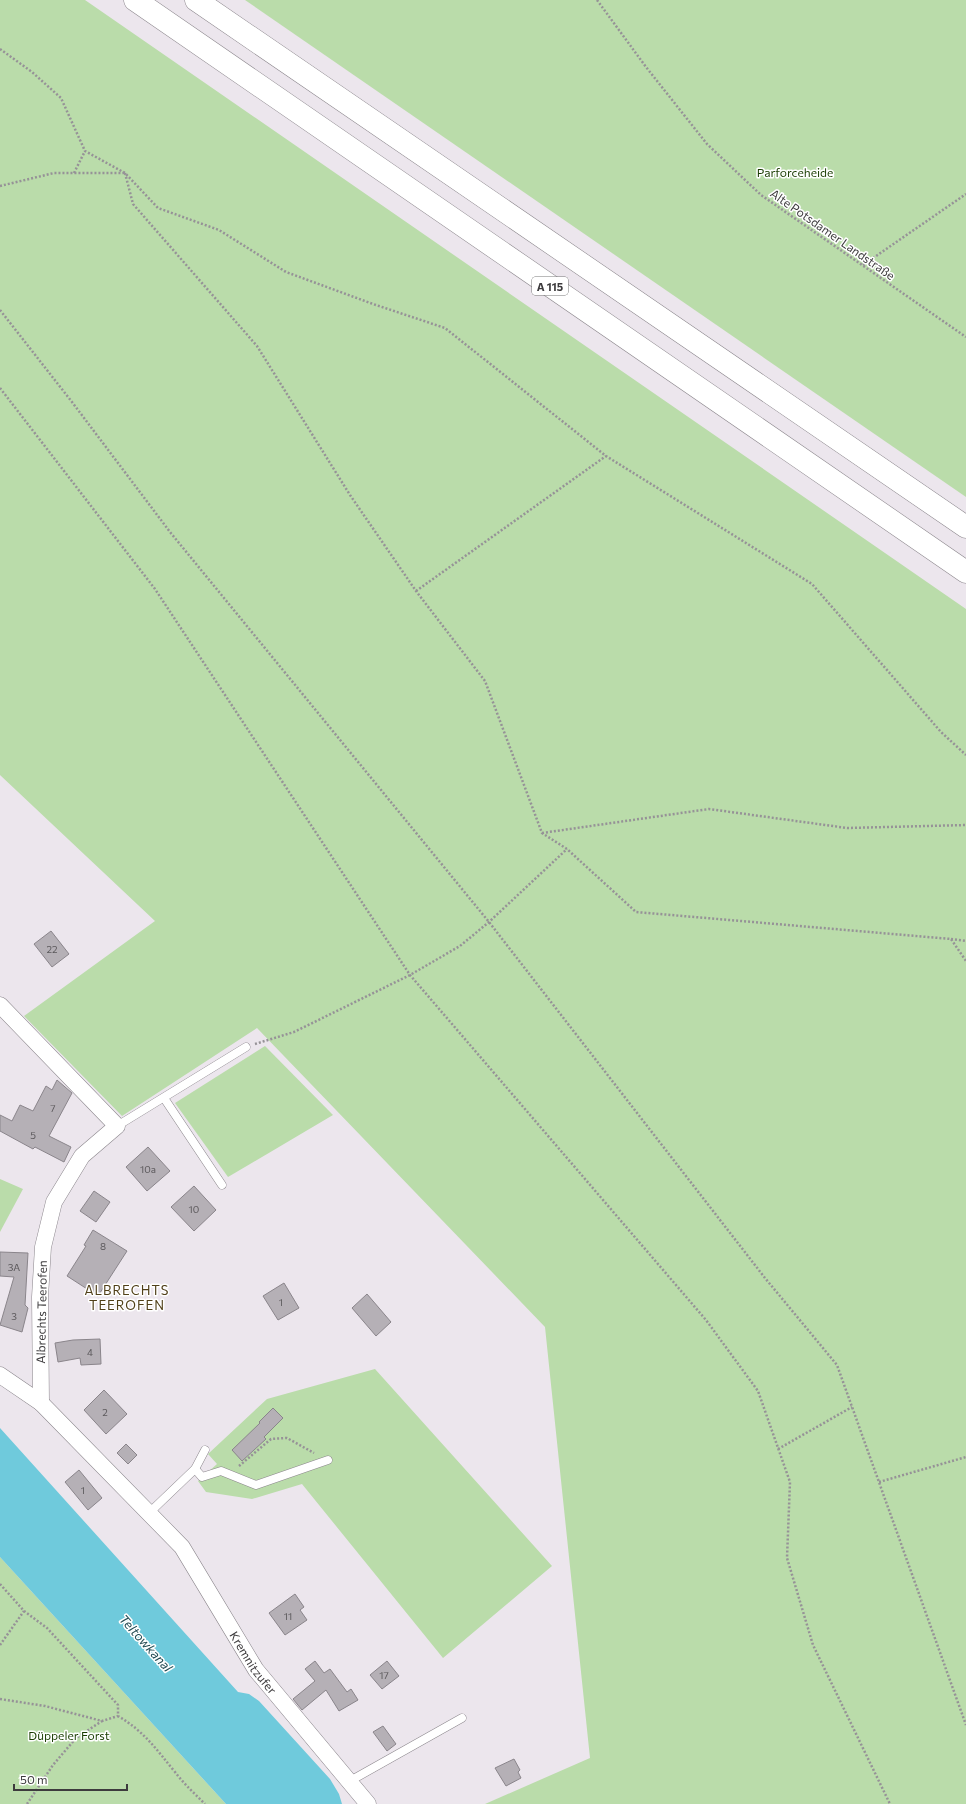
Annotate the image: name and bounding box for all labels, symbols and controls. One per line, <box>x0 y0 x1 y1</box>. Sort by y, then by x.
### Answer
park label: Parforceheide <box>757 165 833 179</box>
street label: Alte Potsdamer Landstraße <box>768 186 898 282</box>
road number: A 115 <box>532 277 568 295</box>
house number: 22 <box>46 943 58 955</box>
house number: 7 <box>50 1102 56 1114</box>
house number: 5 <box>30 1129 36 1141</box>
house number: 10a <box>140 1163 156 1175</box>
house number: 10 <box>189 1203 199 1215</box>
house number: 8 <box>100 1240 106 1252</box>
street label: Albrechts Teerofen <box>33 1260 49 1364</box>
house number: 3A <box>8 1261 20 1273</box>
district label: ALBRECHTS TEEROFEN <box>85 1282 169 1313</box>
house number: 1 <box>279 1296 283 1308</box>
house number: 3 <box>11 1310 17 1322</box>
house number: 4 <box>87 1346 93 1358</box>
house number: 2 <box>102 1406 108 1418</box>
house number: 1 <box>81 1484 85 1496</box>
house number: 11 <box>284 1610 292 1622</box>
water label: Teltowkanal <box>116 1611 176 1676</box>
street label: Kremnitzufer <box>227 1629 280 1697</box>
house number: 17 <box>379 1669 389 1681</box>
park label: Düppeler Forst <box>28 1728 110 1742</box>
scale bar <box>14 1766 127 1792</box>
text: 50 m <box>20 1772 48 1786</box>

